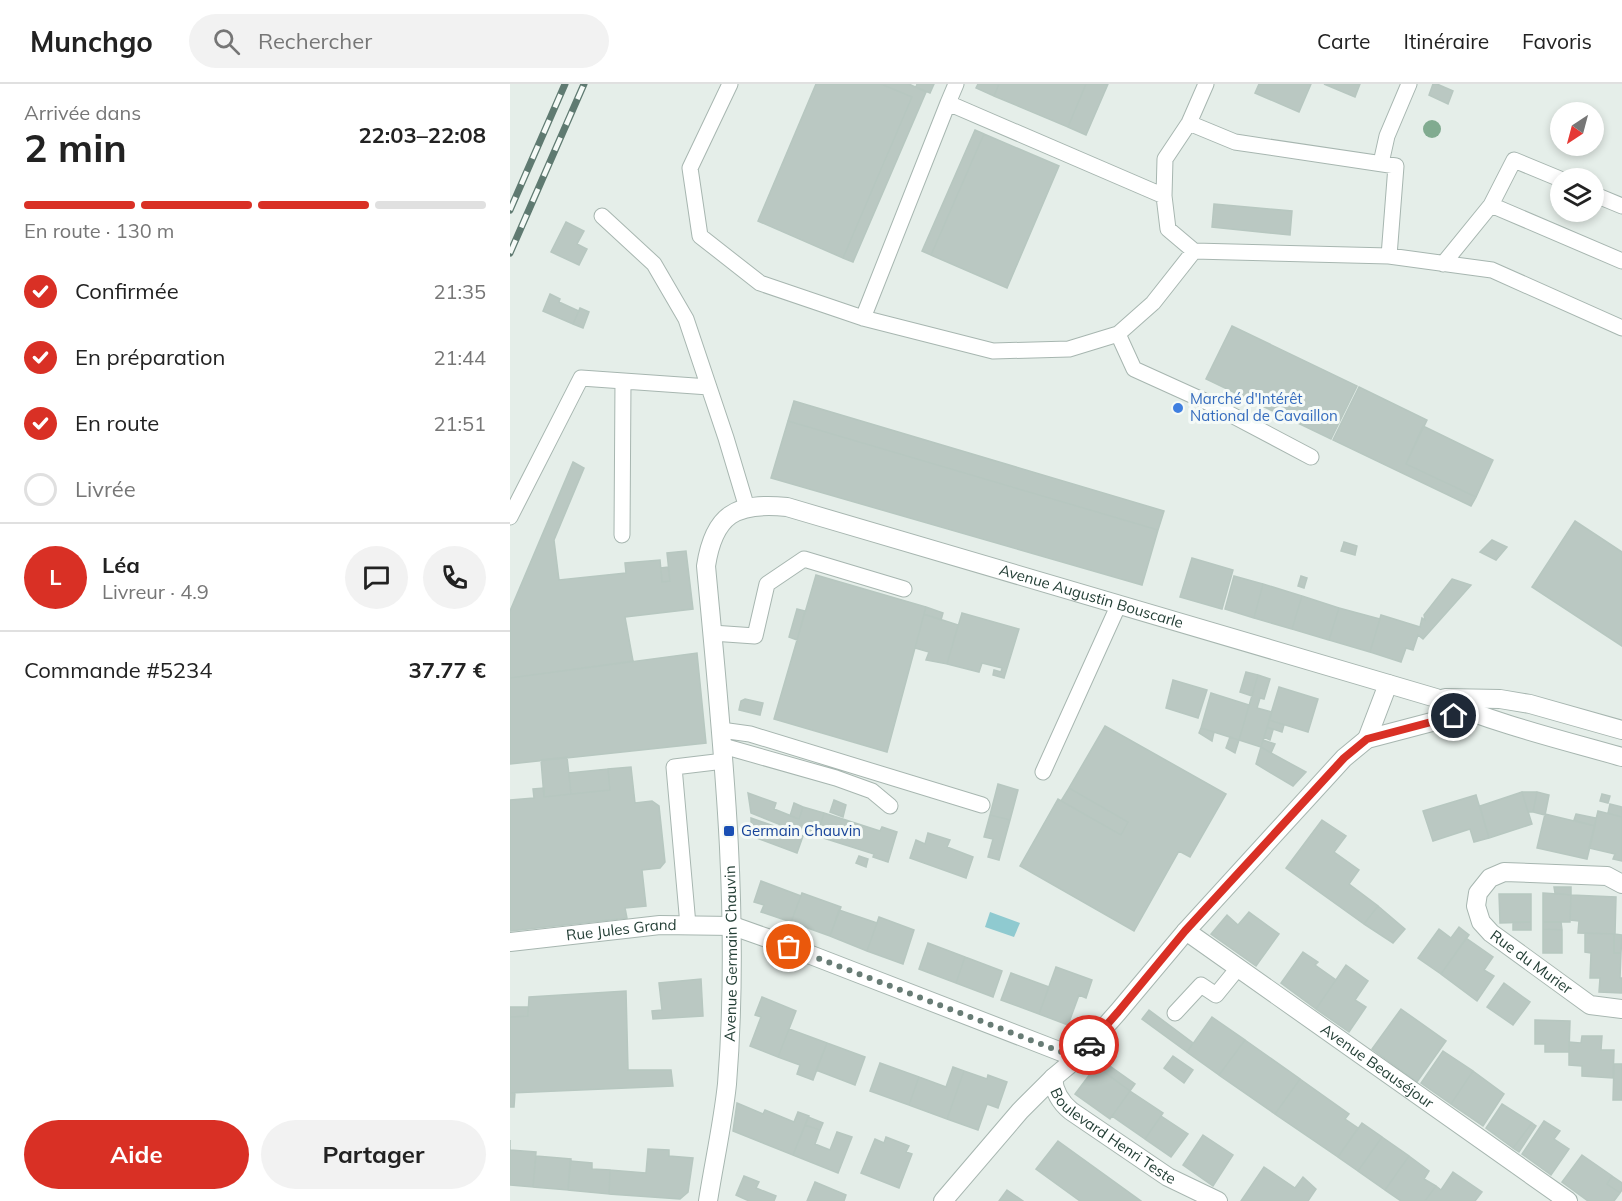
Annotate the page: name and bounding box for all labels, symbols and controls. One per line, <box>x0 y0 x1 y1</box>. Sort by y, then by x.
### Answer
search box <box>189 14 609 68</box>
text: Munchgo <box>30 24 153 59</box>
icon: search <box>210 25 243 58</box>
text: Rechercher <box>258 27 372 55</box>
text: Carte <box>1317 28 1371 54</box>
text: Itinéraire <box>1404 28 1489 54</box>
text: Favoris <box>1522 28 1592 54</box>
text: Arrivée dans <box>24 100 141 125</box>
north arrow <box>1550 102 1604 156</box>
map controls <box>1550 102 1604 222</box>
text: 22:03–22:08 <box>358 121 486 149</box>
text: 2 min <box>24 123 127 172</box>
button: layers <box>1550 168 1604 222</box>
text: En route · 130 m <box>24 218 174 243</box>
icon: check <box>24 275 57 308</box>
text: Confirmée <box>75 277 179 305</box>
text: 21:35 <box>433 279 486 304</box>
icon: check <box>24 341 57 374</box>
text: En préparation <box>75 343 225 371</box>
text: 21:44 <box>433 345 486 370</box>
place label: Marché d'Intérêt National de Cavaillon <box>1190 389 1338 425</box>
marker: Marché d'Intérêt National de Cavaillon <box>1171 401 1185 415</box>
icon: check <box>24 407 57 440</box>
text: En route <box>75 409 159 437</box>
text: 21:51 <box>433 411 486 436</box>
text: Livrée <box>75 475 136 503</box>
button: chat <box>345 546 408 609</box>
button: phone <box>423 546 486 609</box>
text: Léa <box>102 551 140 579</box>
street label: Avenue Augustin Bouscarle <box>997 560 1186 632</box>
text: L <box>49 563 62 591</box>
text: Livreur · 4.9 <box>102 579 209 604</box>
text: Commande #5234 <box>24 656 212 684</box>
text: 37.77 € <box>409 656 486 684</box>
pin <box>1428 690 1479 741</box>
icon: home <box>1437 699 1470 732</box>
place label: Germain Chauvin <box>741 821 861 840</box>
marker: Germain Chauvin <box>722 824 736 838</box>
street label: Avenue Germain Chauvin <box>720 865 741 1042</box>
street label: Rue Jules Grand <box>565 915 677 945</box>
pin <box>763 921 814 972</box>
street label: Rue du Murier <box>1487 926 1577 998</box>
icon: bag <box>772 930 805 963</box>
courier <box>1059 1015 1119 1075</box>
street label: Avenue Beauséjour <box>1317 1019 1438 1112</box>
icon: car <box>1073 1029 1106 1062</box>
street label: Boulevard Henri Teste <box>1046 1085 1179 1188</box>
button: Aide <box>24 1120 249 1189</box>
button: Partager <box>261 1120 486 1189</box>

